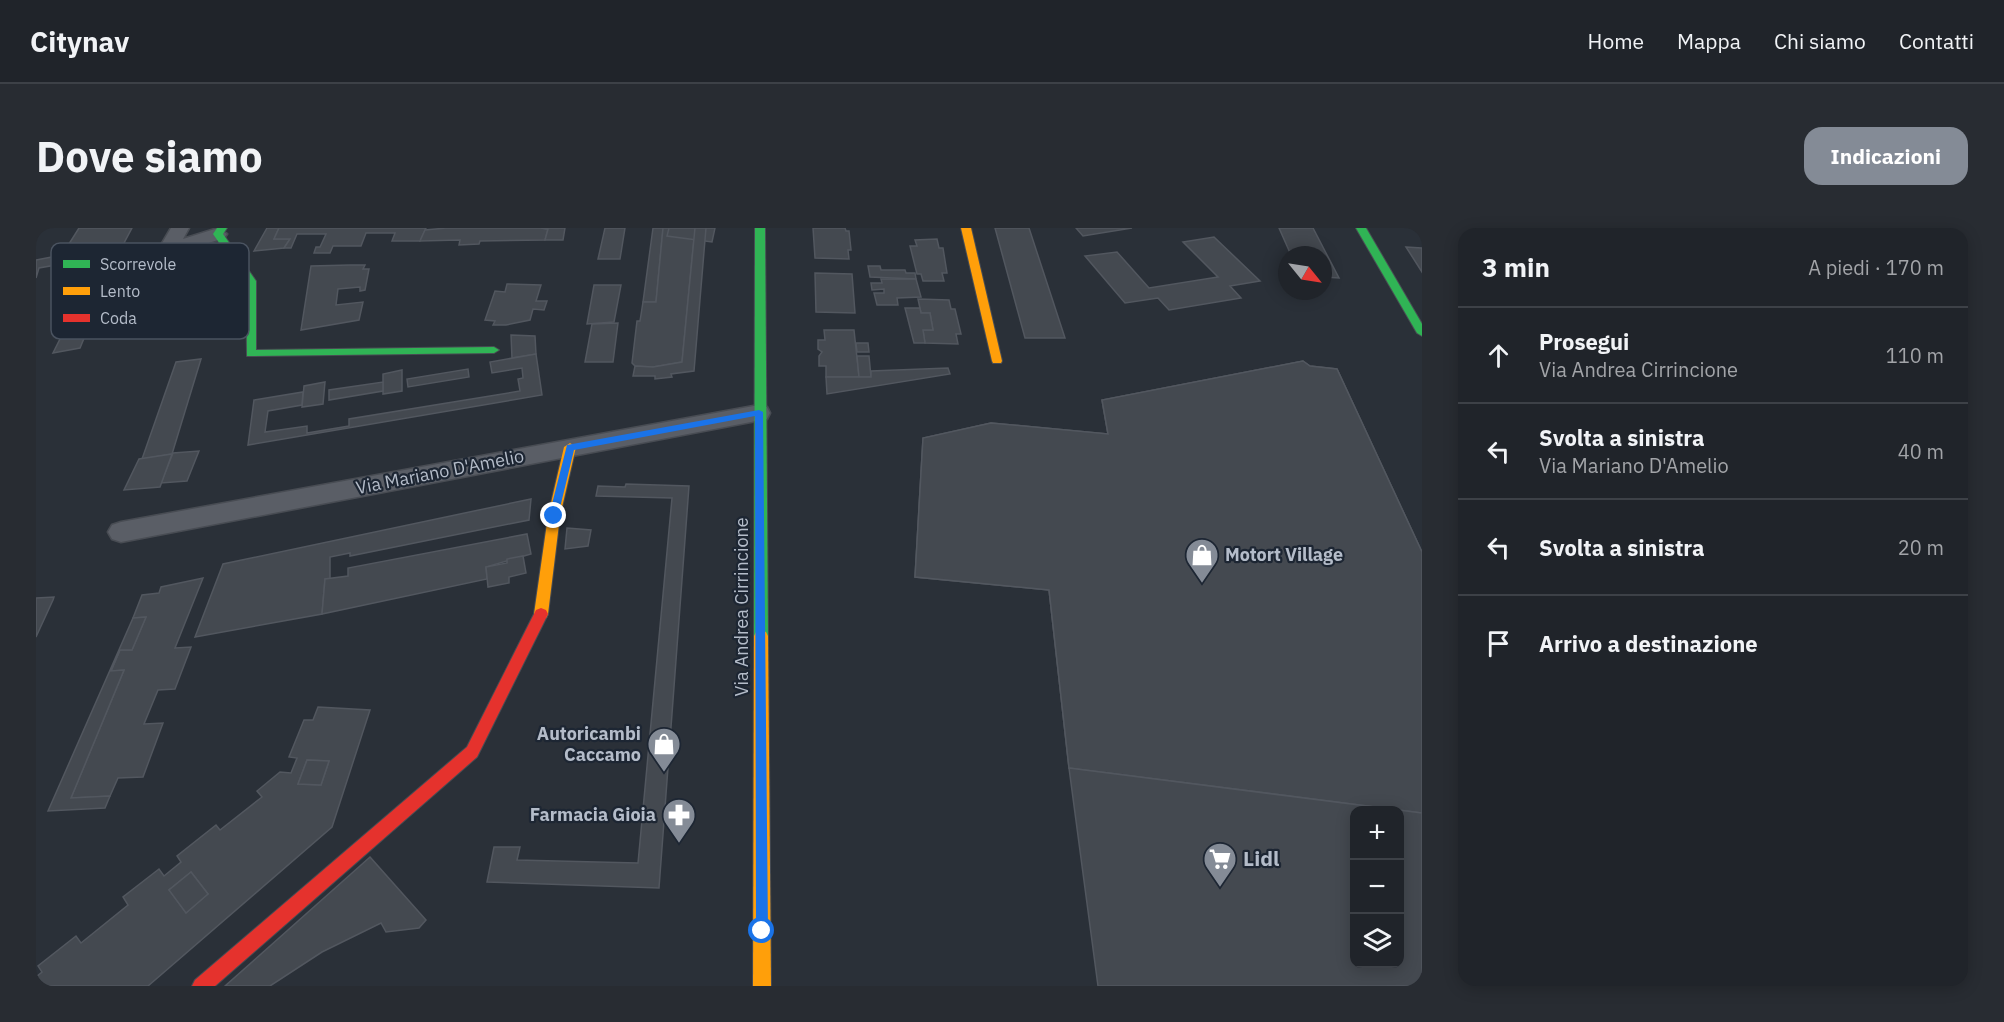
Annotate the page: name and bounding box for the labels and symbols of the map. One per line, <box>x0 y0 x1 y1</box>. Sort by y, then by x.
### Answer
legend <box>51 243 249 339</box>
north arrow <box>1278 246 1332 300</box>
text: Scorrevole <box>100 254 177 274</box>
text: Lento <box>100 281 140 301</box>
text: Coda <box>100 308 137 328</box>
street label: Via Mariano D'Amelio <box>354 444 526 499</box>
route end <box>540 502 566 528</box>
street label: Via Andrea Cirrincione <box>730 517 753 697</box>
shop icon: Motort Village <box>1184 537 1220 584</box>
place label: Motort Village <box>1225 543 1343 566</box>
place label: Autoricambi Caccamo <box>537 722 641 766</box>
shop icon: Autoricambi Caccamo <box>646 726 682 773</box>
pharmacy icon: Farmacia Gioia <box>661 797 697 844</box>
place label: Farmacia Gioia <box>530 803 656 826</box>
supermarket icon: Lidl <box>1202 841 1238 888</box>
place label: Lidl <box>1243 844 1279 872</box>
route start <box>748 917 774 943</box>

